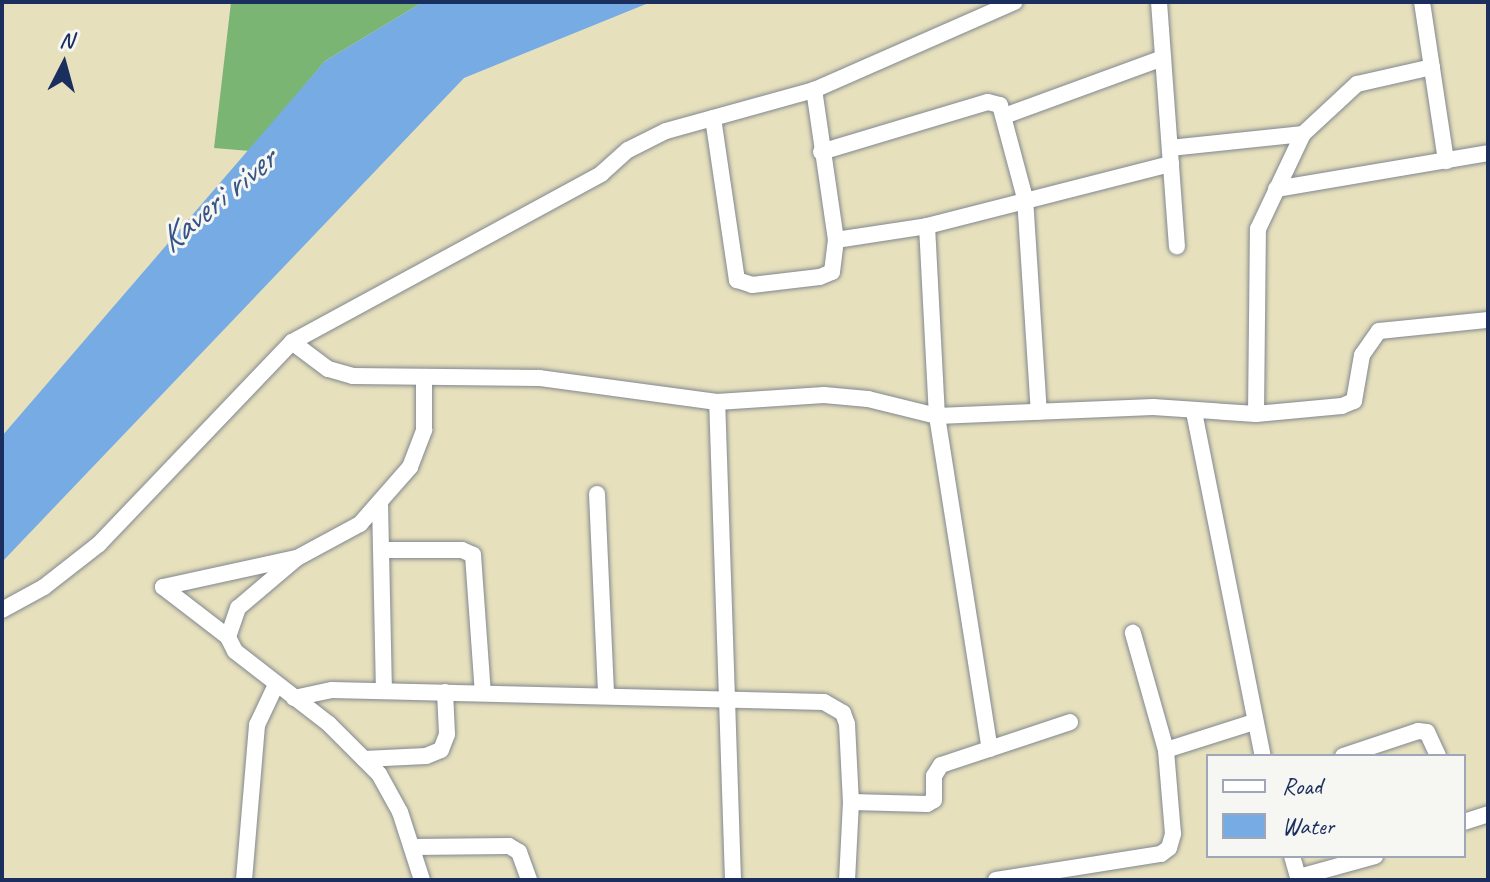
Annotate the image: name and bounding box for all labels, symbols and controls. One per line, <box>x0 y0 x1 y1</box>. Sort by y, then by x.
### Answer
north arrow <box>24 24 104 104</box>
text: N <box>58 25 75 55</box>
water label: Kaveri river <box>150 138 284 262</box>
legend <box>1206 754 1466 858</box>
text: Road <box>1282 771 1322 801</box>
text: Water <box>1282 811 1334 841</box>

